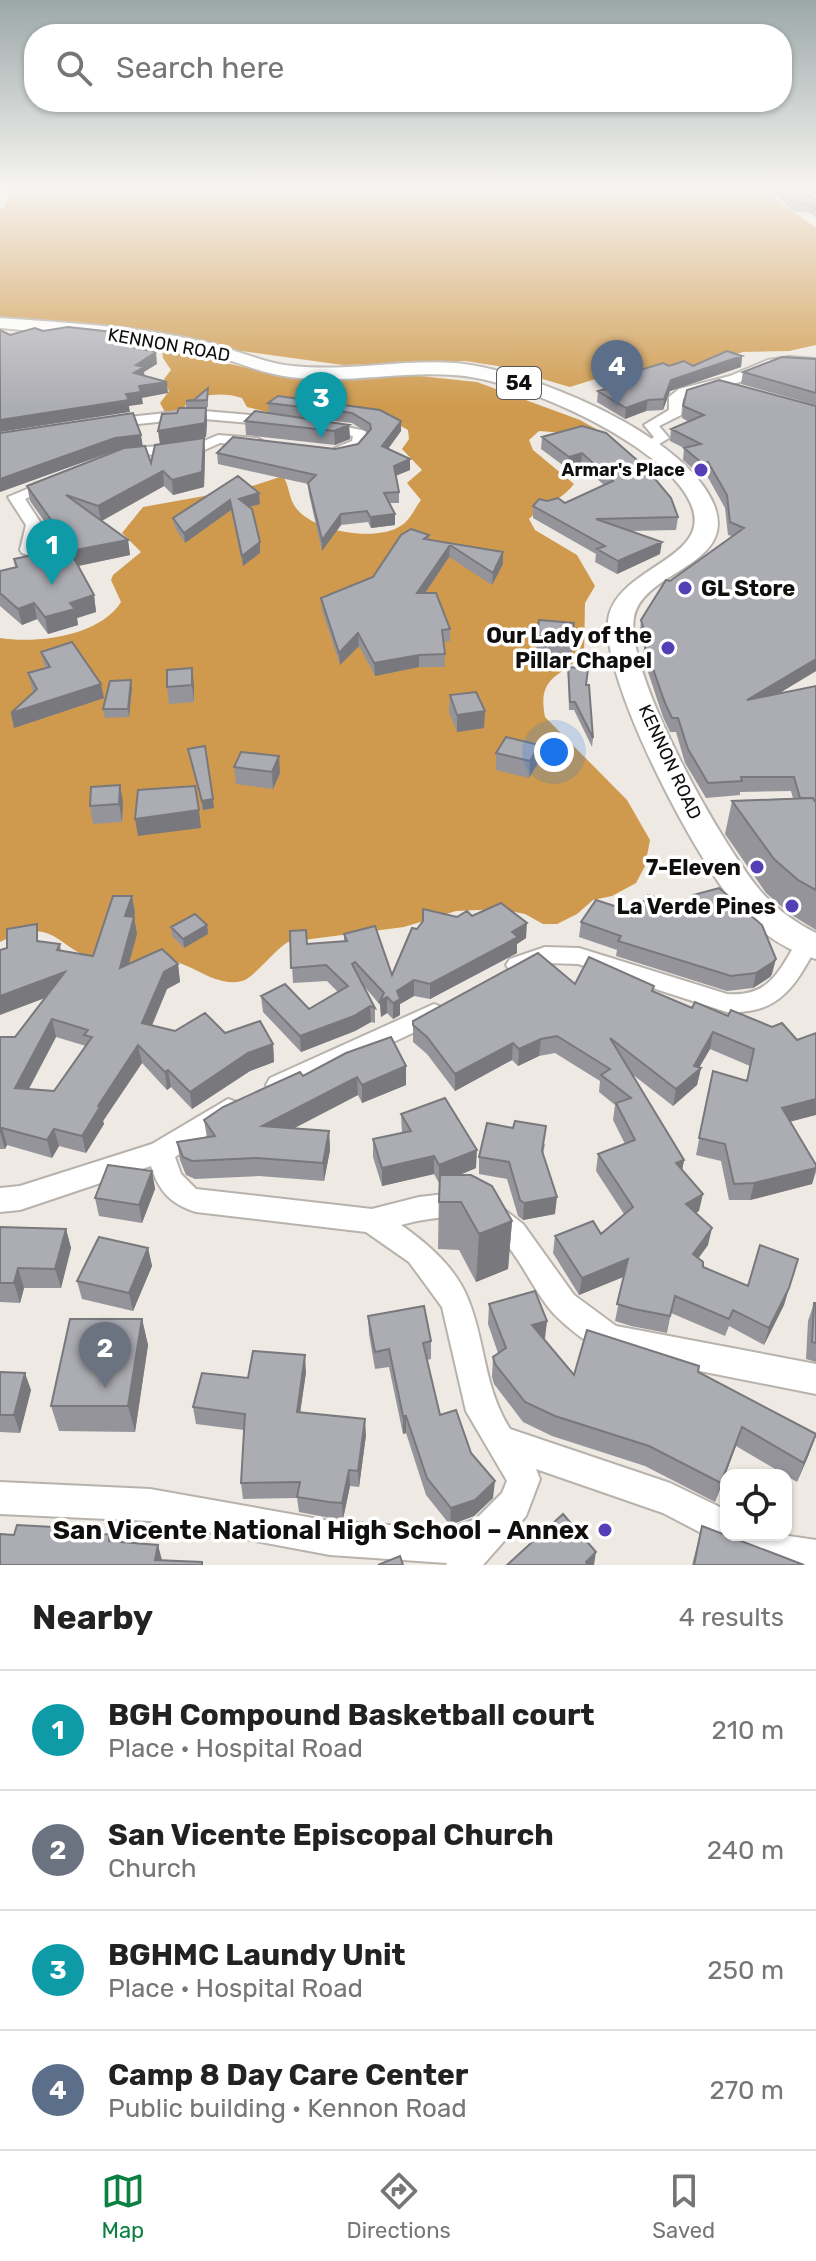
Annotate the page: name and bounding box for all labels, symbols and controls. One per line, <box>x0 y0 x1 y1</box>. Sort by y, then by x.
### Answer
search box <box>24 24 792 112</box>
icon: search <box>52 46 96 90</box>
text: Search here <box>116 50 284 86</box>
street label: KENNON ROAD <box>106 323 232 367</box>
pin: 4 <box>591 340 643 406</box>
road number: 54 <box>497 367 541 399</box>
pin: 3 <box>295 372 347 438</box>
place label: Armar's Place <box>562 459 685 481</box>
marker: Armar's Place <box>692 461 710 479</box>
pin: 1 <box>26 519 78 585</box>
place label: GL Store <box>701 575 795 602</box>
marker: GL Store <box>676 579 694 597</box>
place label: Our Lady of the Pillar Chapel <box>486 622 652 674</box>
marker: Our Lady of the Pillar Chapel <box>659 639 677 657</box>
street label: KENNON ROAD <box>634 701 706 823</box>
your location <box>534 732 574 772</box>
place label: 7-Eleven <box>646 854 741 881</box>
marker: 7-Eleven <box>748 858 766 876</box>
place label: La Verde Pines <box>617 893 776 920</box>
marker: La Verde Pines <box>783 897 801 915</box>
pin: 2 <box>79 1322 131 1388</box>
map controls <box>720 1469 792 1541</box>
button: locate <box>720 1469 792 1541</box>
place label: San Vicente National High School – Annex <box>53 1515 589 1546</box>
marker: San Vicente National High School – Annex <box>596 1521 614 1539</box>
text: Nearby <box>32 1597 153 1638</box>
text: 4 results <box>679 1602 784 1633</box>
text: BGH Compound Basketball court <box>108 1697 595 1733</box>
text: 1 <box>52 1715 64 1746</box>
text: 210 m <box>712 1715 784 1746</box>
text: Place · Hospital Road <box>108 1733 363 1764</box>
text: San Vicente Episcopal Church <box>108 1817 554 1853</box>
text: 2 <box>50 1835 66 1866</box>
text: 240 m <box>707 1835 784 1866</box>
text: Church <box>108 1853 197 1884</box>
text: BGHMC Laundy Unit <box>108 1937 406 1973</box>
text: 3 <box>49 1955 67 1986</box>
text: 250 m <box>707 1955 784 1986</box>
text: Place · Hospital Road <box>108 1973 363 2004</box>
text: Camp 8 Day Care Center <box>108 2057 468 2093</box>
text: 4 <box>49 2075 67 2106</box>
text: 270 m <box>709 2075 784 2106</box>
text: Public building · Kennon Road <box>108 2093 467 2124</box>
tab: Map <box>101 2169 145 2244</box>
tab: Directions <box>346 2169 451 2244</box>
tab: Saved <box>652 2169 715 2244</box>

